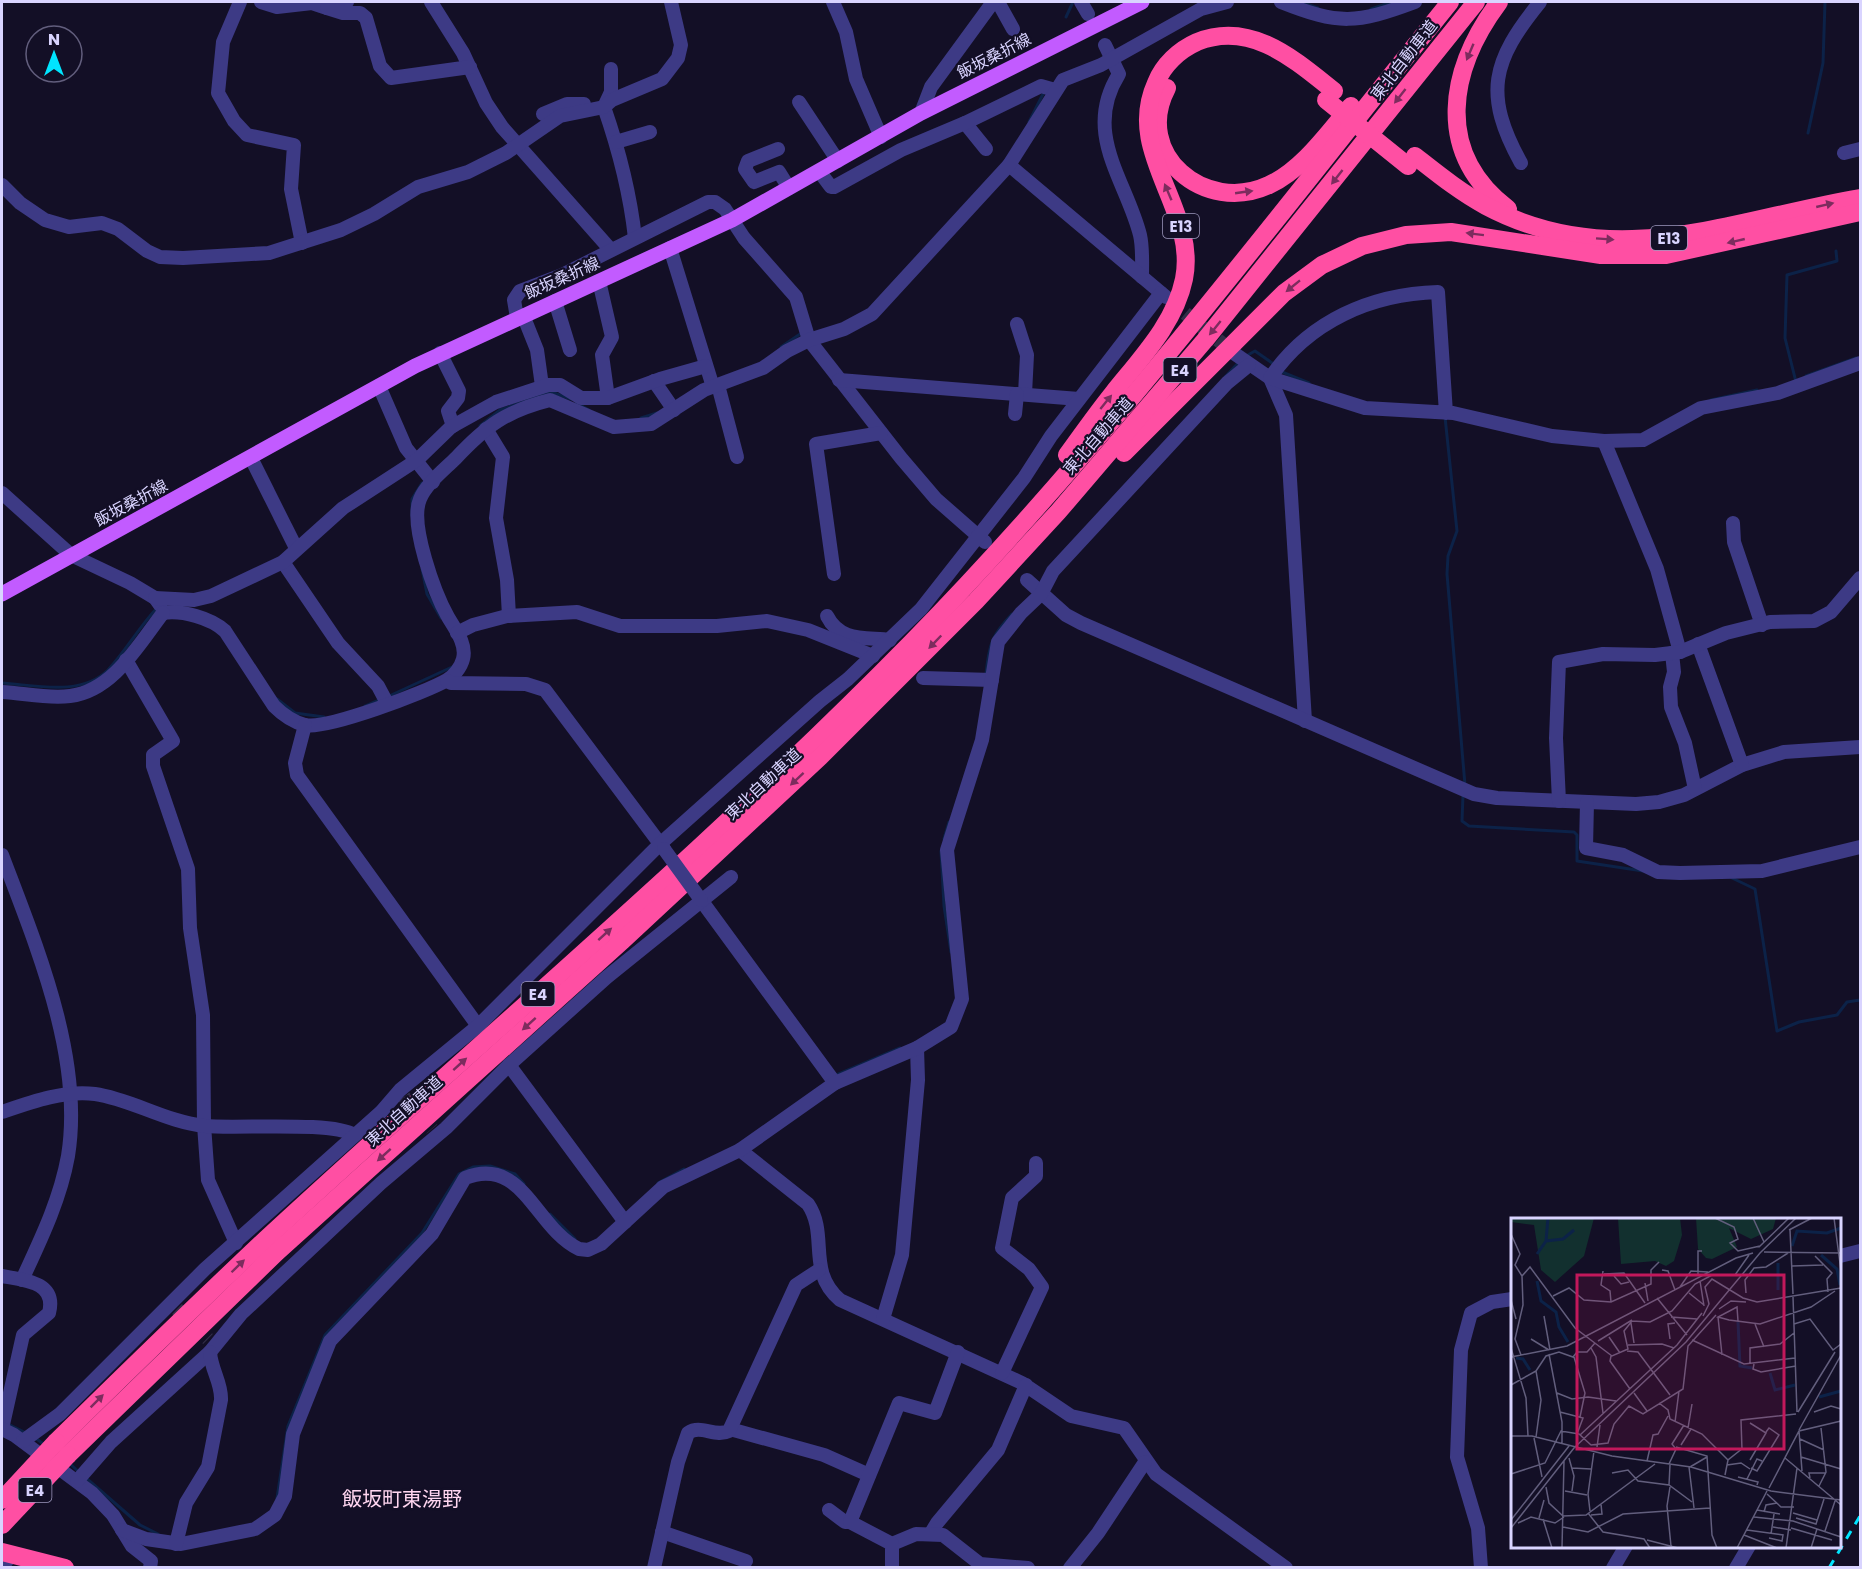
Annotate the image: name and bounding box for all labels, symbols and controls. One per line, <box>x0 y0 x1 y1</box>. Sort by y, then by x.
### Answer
street label: 東北自動車道 <box>1365 15 1443 105</box>
north arrow <box>24 24 84 84</box>
text: N <box>48 28 60 51</box>
street label: 飯坂桑折線 <box>953 28 1035 84</box>
one-way arrow <box>1465 43 1475 61</box>
one-way arrow <box>1394 89 1406 104</box>
one-way arrow <box>1331 169 1343 184</box>
one-way arrow <box>1163 183 1173 201</box>
one-way arrow <box>1235 188 1254 197</box>
one-way arrow <box>1816 199 1835 209</box>
road number: E13 <box>1163 214 1199 238</box>
road number: E13 <box>1651 226 1687 250</box>
one-way arrow <box>1465 230 1484 239</box>
one-way arrow <box>1595 234 1614 244</box>
one-way arrow <box>1727 237 1746 246</box>
street label: 飯坂桑折線 <box>521 251 603 305</box>
one-way arrow <box>1285 280 1300 292</box>
one-way arrow <box>1209 321 1221 336</box>
road number: E4 <box>1164 358 1196 382</box>
street label: 東北自動車道 <box>1058 392 1138 480</box>
one-way arrow <box>1099 395 1112 410</box>
street label: 飯坂桑折線 <box>90 474 172 532</box>
one-way arrow <box>929 635 943 649</box>
street label: 東北自動車道 <box>720 743 806 825</box>
one-way arrow <box>790 772 804 786</box>
one-way arrow <box>597 928 612 941</box>
road number: E4 <box>522 982 554 1006</box>
one-way arrow <box>522 1017 537 1030</box>
one-way arrow <box>452 1057 467 1071</box>
street label: 東北自動車道 <box>361 1070 447 1152</box>
one-way arrow <box>377 1148 392 1161</box>
inset map <box>1511 1218 1841 1548</box>
one-way arrow <box>231 1260 245 1274</box>
one-way arrow <box>90 1395 104 1409</box>
road number: E4 <box>18 1478 51 1502</box>
district label: 飯坂町東湯野 <box>342 1485 462 1513</box>

